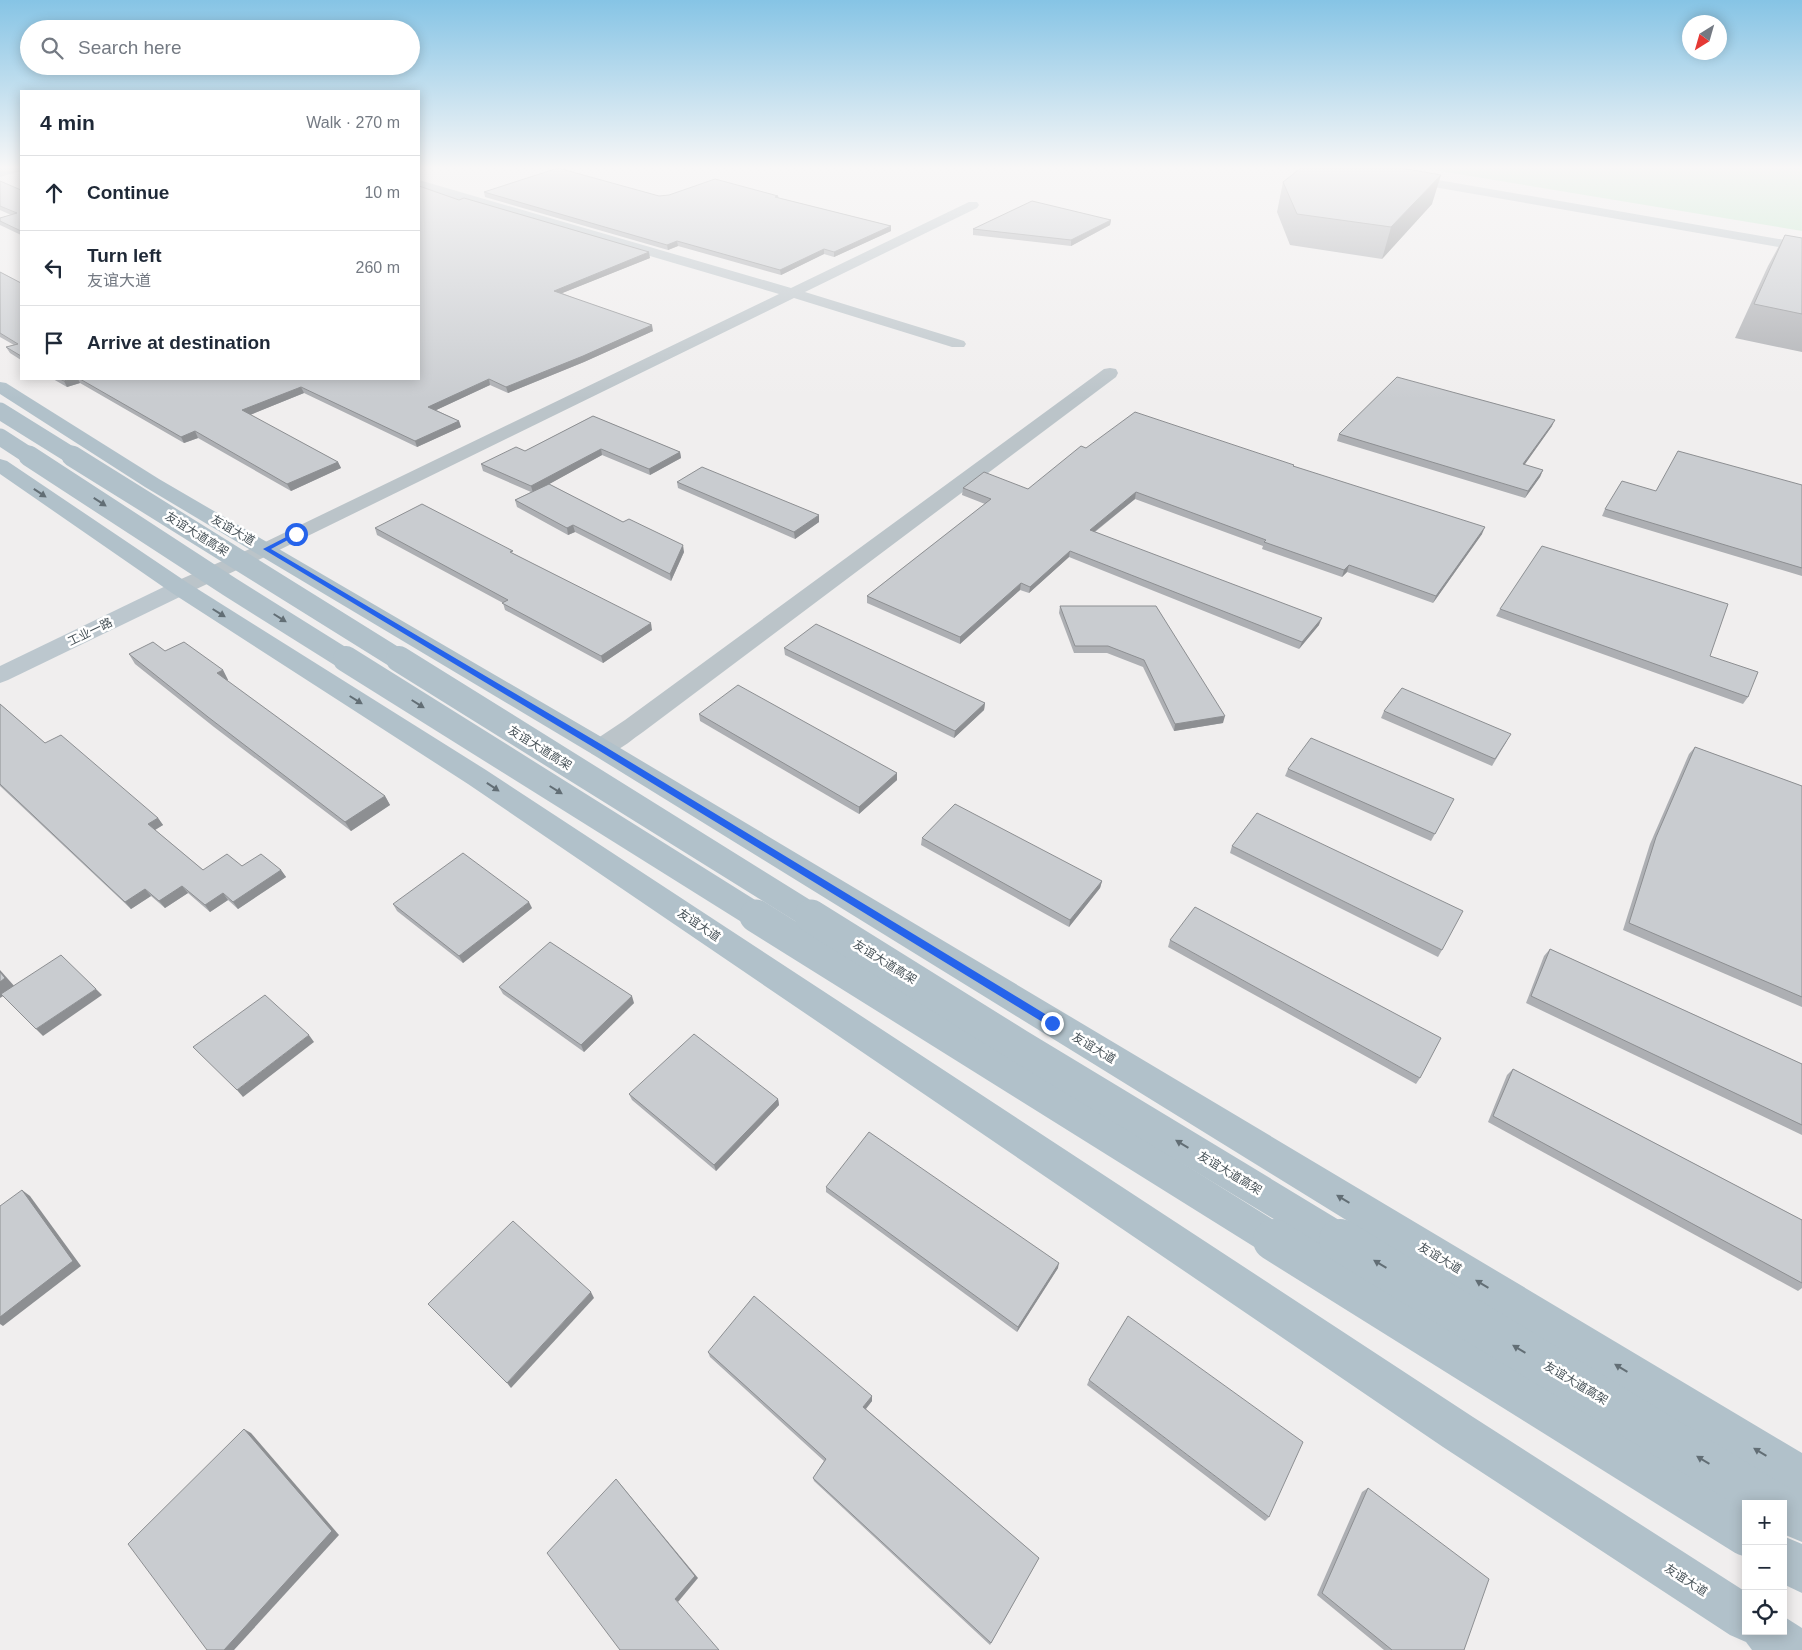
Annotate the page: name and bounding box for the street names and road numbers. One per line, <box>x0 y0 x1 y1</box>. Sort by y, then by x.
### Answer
street label: 友谊大道高架 <box>163 509 231 559</box>
street label: 友谊大道 <box>209 512 257 548</box>
street label: 工业一路 <box>65 615 115 649</box>
street label: 友谊大道高架 <box>506 723 574 773</box>
street label: 友谊大道 <box>675 906 723 944</box>
street label: 友谊大道高架 <box>851 937 919 987</box>
street label: 友谊大道 <box>1070 1030 1118 1066</box>
street label: 友谊大道高架 <box>1196 1148 1264 1198</box>
street label: 友谊大道 <box>1416 1240 1464 1276</box>
street label: 友谊大道高架 <box>1542 1358 1610 1408</box>
street label: 友谊大道 <box>1662 1561 1710 1599</box>

